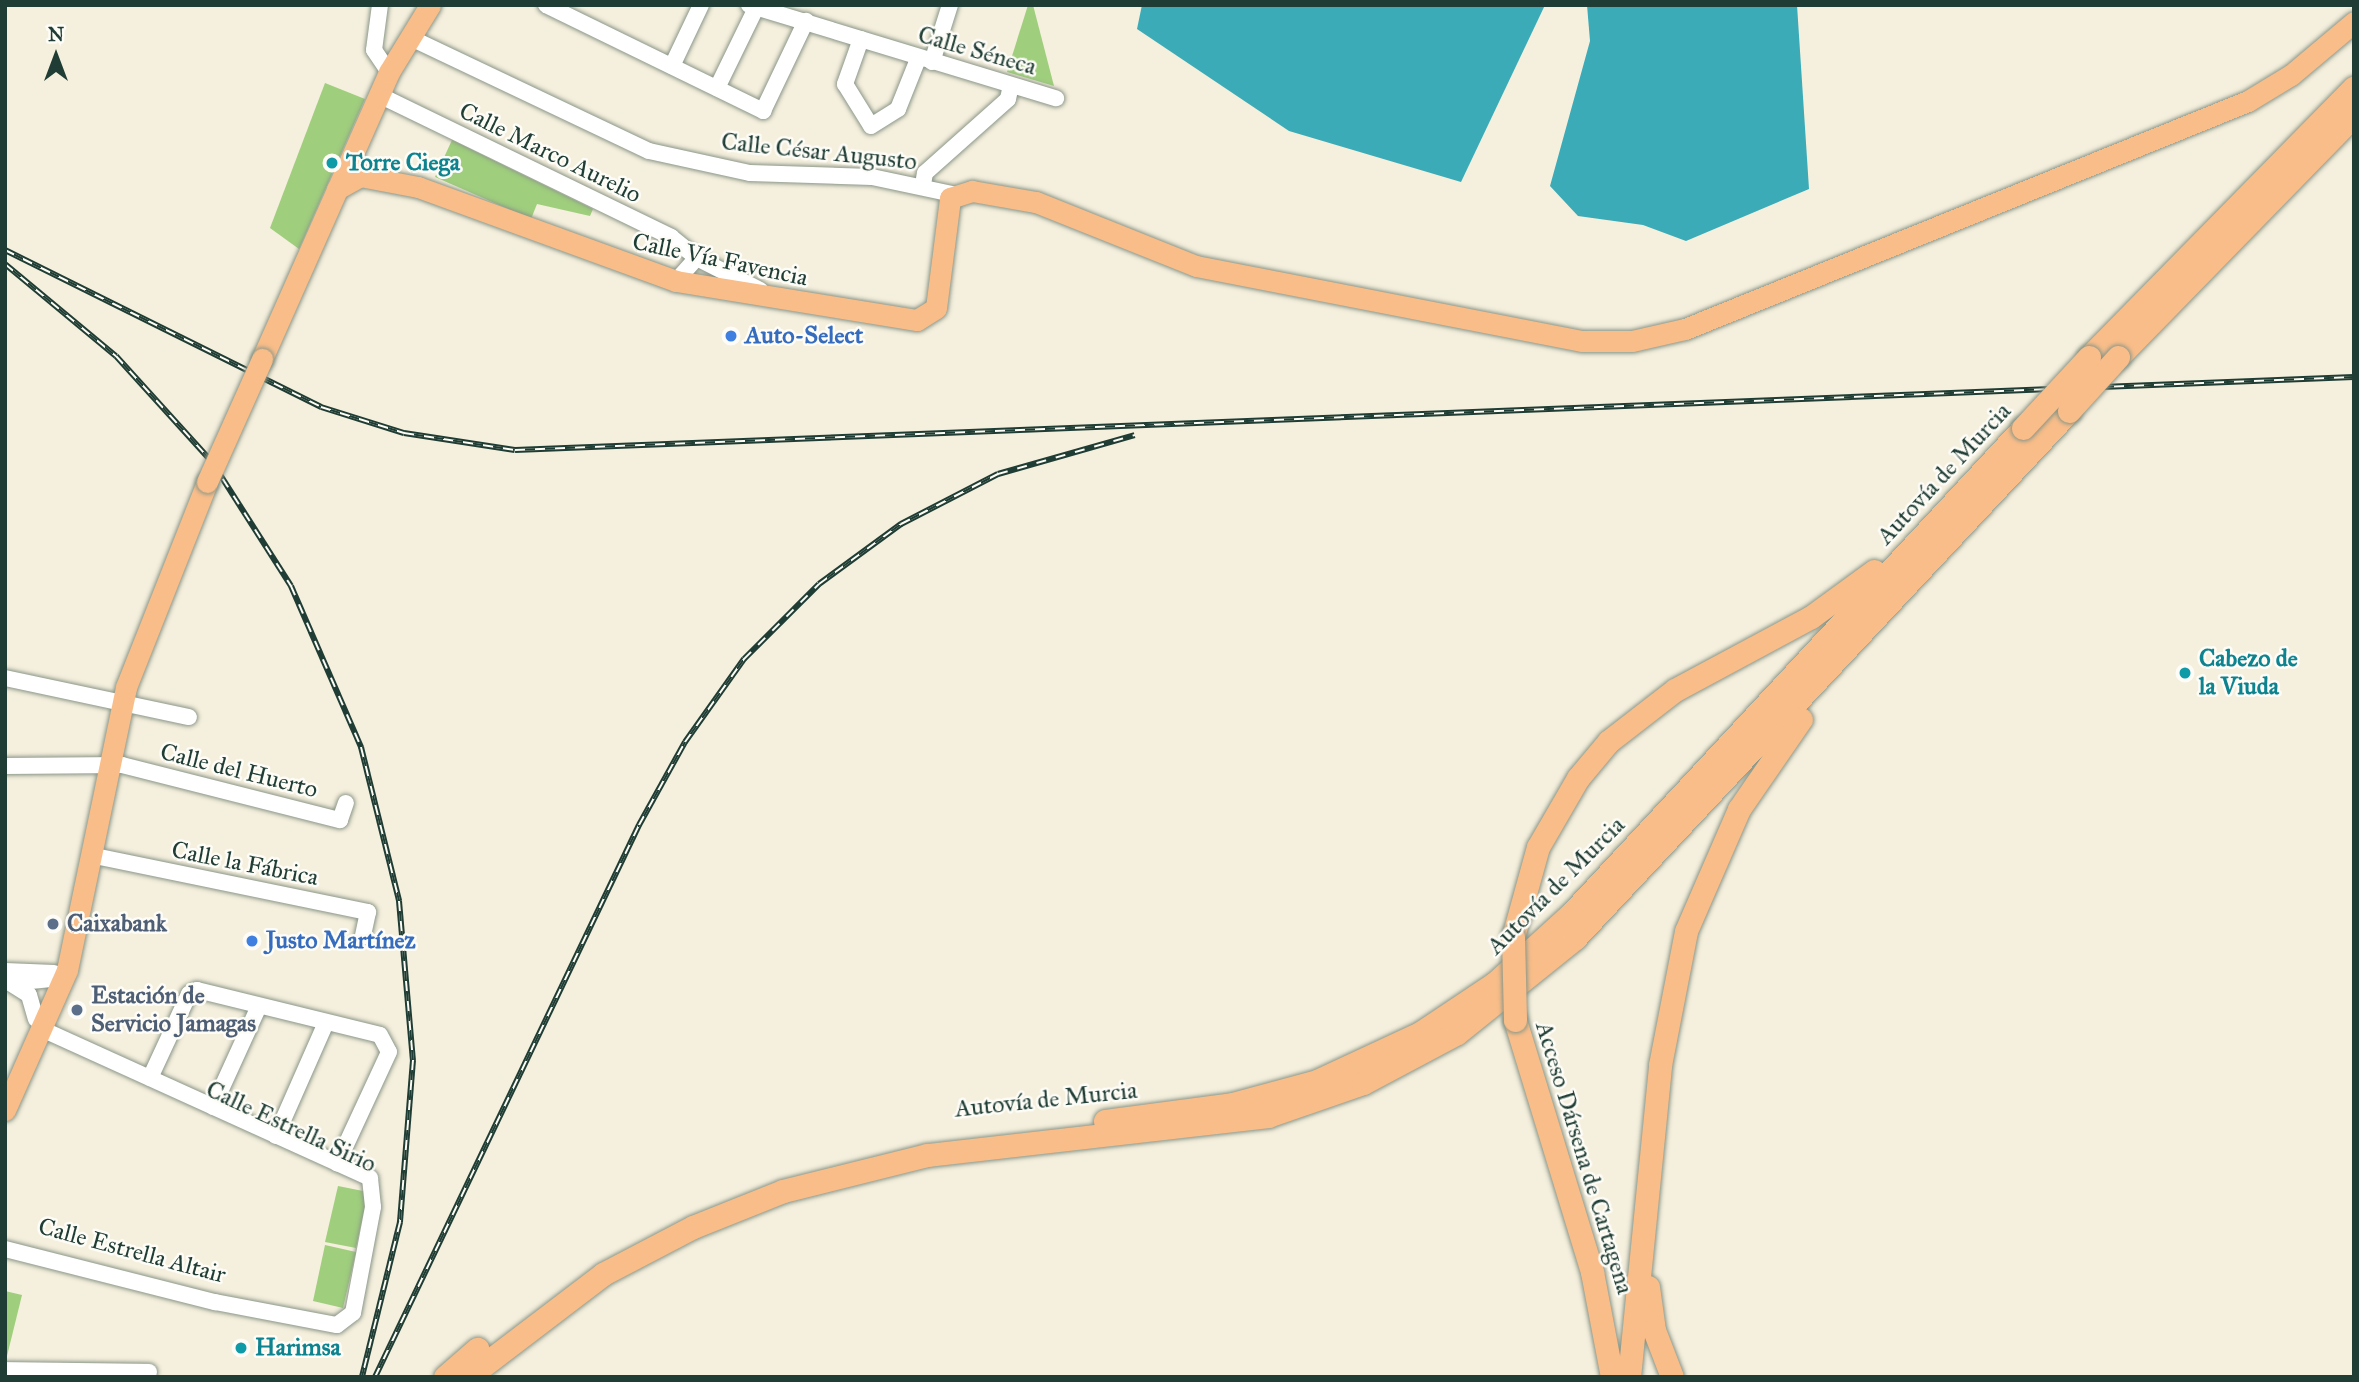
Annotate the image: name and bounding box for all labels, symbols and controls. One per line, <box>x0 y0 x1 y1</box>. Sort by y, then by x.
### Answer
street label: Calle Séneca <box>915 20 1039 82</box>
north arrow <box>21 21 91 91</box>
text: N <box>48 23 64 46</box>
street label: Calle Marco Aurelio <box>454 97 646 209</box>
street label: Calle César Augusto <box>720 127 918 177</box>
place label: Torre Ciega <box>346 149 460 177</box>
marker: Torre Ciega <box>324 155 340 171</box>
street label: Calle Vía Favencia <box>630 227 810 293</box>
place label: Auto-Select <box>745 322 863 350</box>
marker: Auto-Select <box>723 328 739 344</box>
street label: Autovía de Murcia <box>1871 397 2017 551</box>
place label: Cabezo de la Viuda <box>2199 645 2298 701</box>
marker: Cabezo de la Viuda <box>2177 665 2193 681</box>
street label: Calle del Huerto <box>157 738 321 804</box>
street label: Autovía de Murcia <box>1481 811 1631 961</box>
street label: Calle la Fábrica <box>169 836 321 892</box>
place label: Caixabank <box>67 910 167 938</box>
marker: Caixabank <box>45 916 61 932</box>
place label: Justo Martínez <box>266 927 416 955</box>
marker: Justo Martínez <box>244 933 260 949</box>
place label: Estación de Servicio Jamagas <box>91 982 256 1038</box>
marker: Estación de Servicio Jamagas <box>69 1002 85 1018</box>
street label: Acceso Dársena de Cartagena <box>1529 1018 1639 1298</box>
street label: Calle Estrella Sirio <box>201 1075 381 1179</box>
street label: Autovía de Murcia <box>953 1076 1139 1124</box>
street label: Calle Estrella Altair <box>35 1212 229 1290</box>
place label: Harimsa <box>255 1334 341 1362</box>
marker: Harimsa <box>233 1340 249 1356</box>

